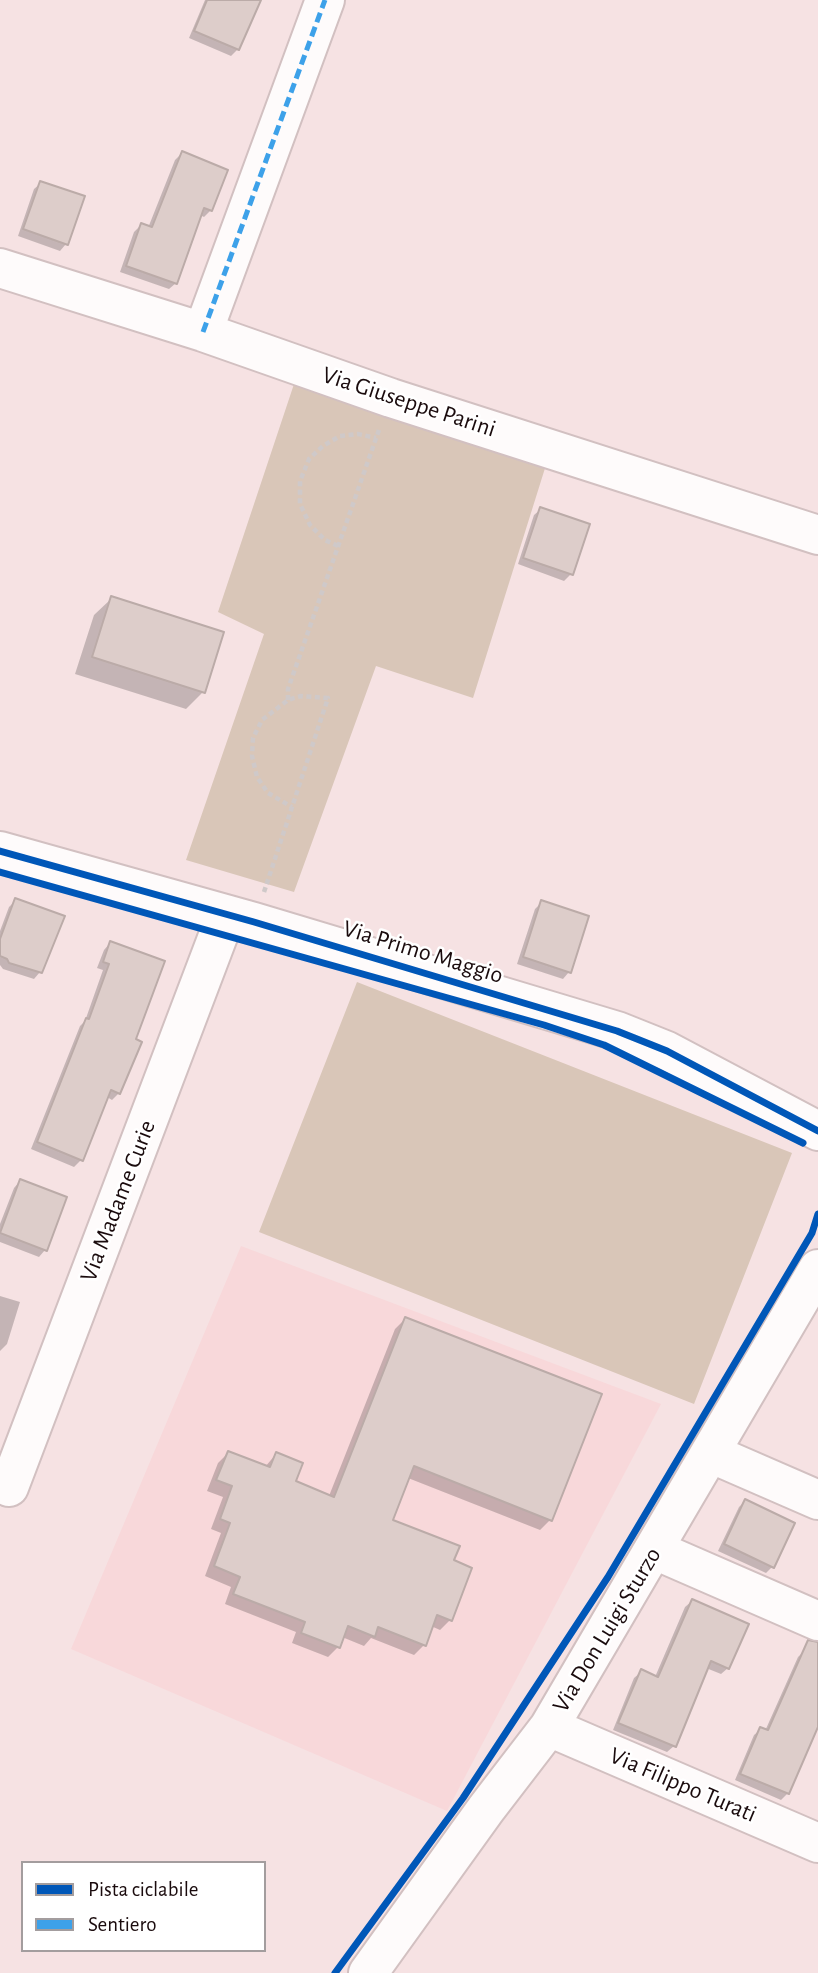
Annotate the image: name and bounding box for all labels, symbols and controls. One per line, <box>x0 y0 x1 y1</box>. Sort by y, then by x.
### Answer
street label: Via Giuseppe Parini <box>319 360 499 444</box>
street label: Via Primo Maggio <box>340 914 506 990</box>
street label: Via Madame Curie <box>74 1116 162 1286</box>
street label: Via Don Luigi Sturzo <box>546 1542 668 1718</box>
street label: Via Filippo Turati <box>605 1741 761 1829</box>
legend <box>21 1861 266 1952</box>
text: Pista ciclabile <box>88 1879 199 1900</box>
text: Sentiero <box>88 1914 157 1935</box>

